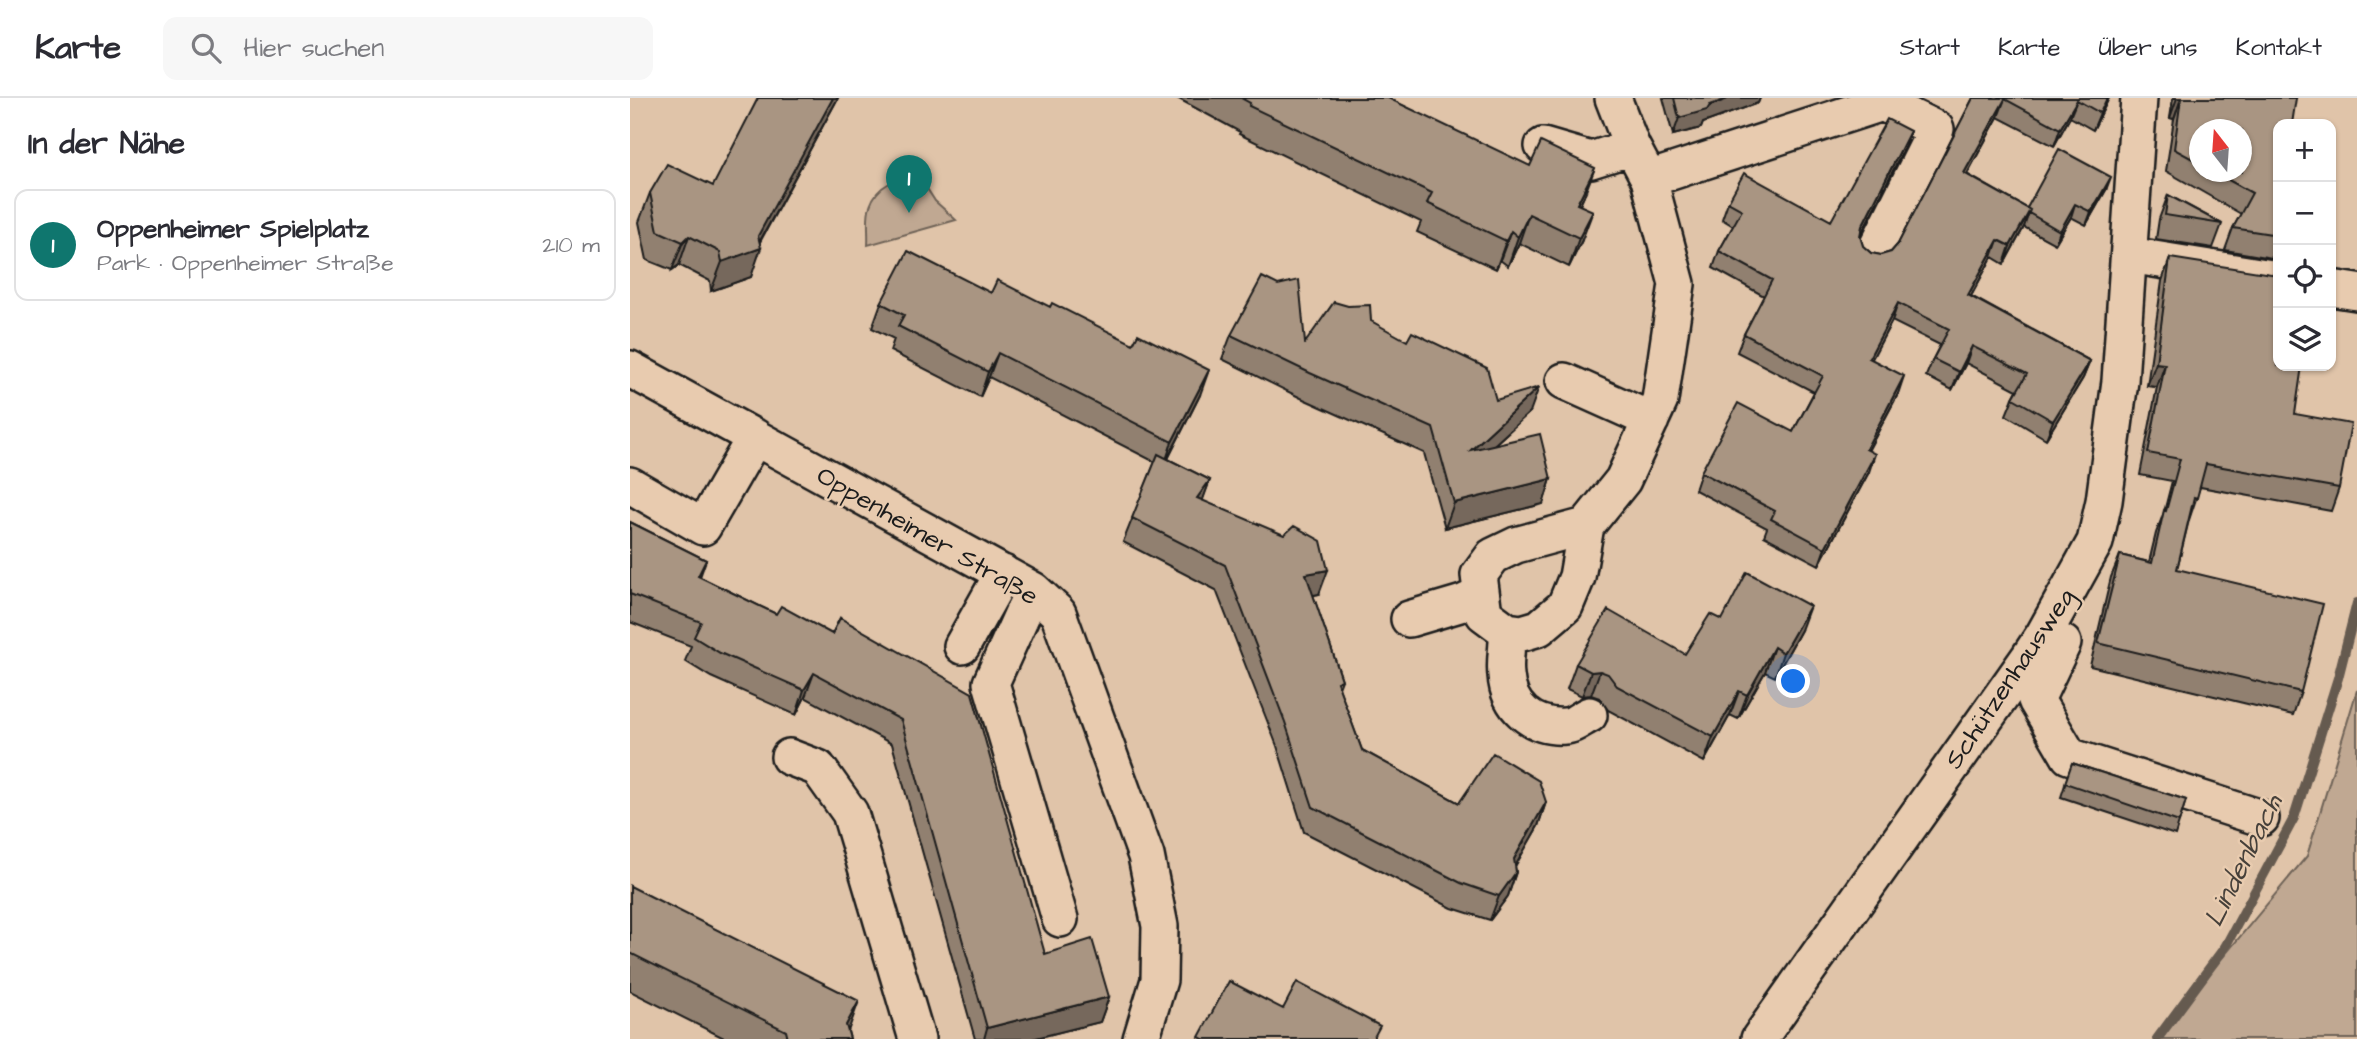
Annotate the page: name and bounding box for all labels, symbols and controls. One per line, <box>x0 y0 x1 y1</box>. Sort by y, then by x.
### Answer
search box <box>163 17 653 80</box>
text: Karte <box>35 25 121 71</box>
icon: search <box>187 29 225 67</box>
text: Hier suchen <box>243 30 384 66</box>
text: Start <box>1900 31 1960 65</box>
text: Karte <box>1998 31 2061 65</box>
text: Über uns <box>2099 31 2198 65</box>
text: Kontakt <box>2236 31 2322 65</box>
north arrow <box>2189 119 2252 182</box>
map controls <box>2273 119 2336 371</box>
button: + <box>2273 119 2336 182</box>
text: In der Nähe <box>28 123 185 165</box>
pin: 1 <box>886 155 932 213</box>
button: − <box>2273 182 2336 245</box>
text: Oppenheimer Spielplatz <box>97 211 369 247</box>
text: 1 <box>52 229 54 261</box>
text: 210 m <box>542 229 600 261</box>
button: locate <box>2273 245 2336 308</box>
text: Park · Oppenheimer Straße <box>97 247 394 279</box>
button: layers <box>2273 308 2336 371</box>
street label: Oppenheimer Straße <box>810 458 1045 614</box>
street label: Schützenhausweg <box>1936 581 2085 777</box>
your location <box>1776 664 1810 698</box>
water label: Lindenbach <box>2195 787 2293 933</box>

